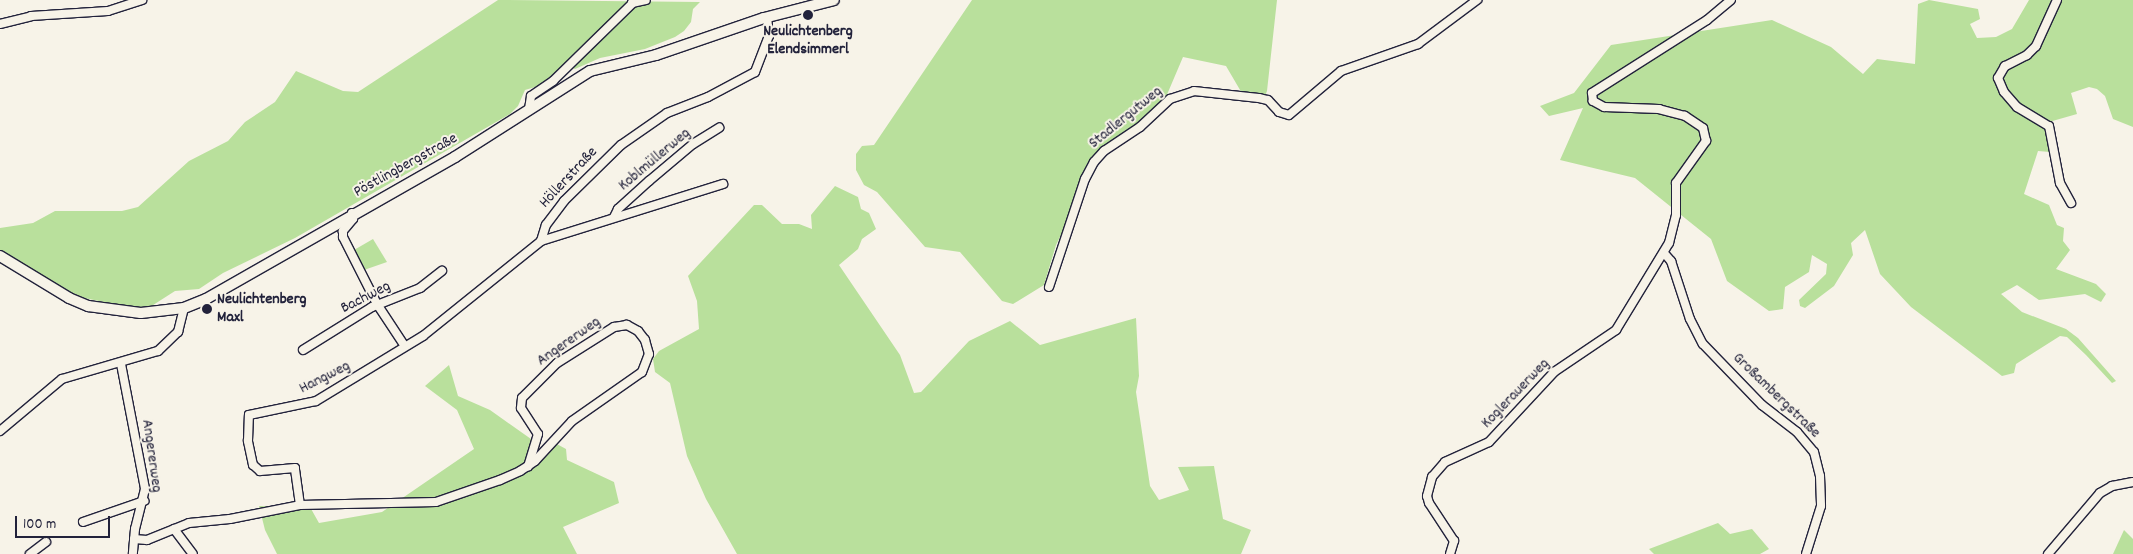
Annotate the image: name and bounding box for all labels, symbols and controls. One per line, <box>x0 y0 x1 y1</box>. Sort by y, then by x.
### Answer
marker: Neulichtenberg Elendsimmerl <box>802 9 814 21</box>
place label: Neulichtenberg Elendsimmerl <box>763 22 853 60</box>
street label: Stadlergutweg <box>1085 83 1167 153</box>
street label: Koblmüllerweg <box>615 124 695 196</box>
street label: Pöstlingbergstraße <box>351 130 461 202</box>
street label: Höllerstraße <box>536 143 602 213</box>
street label: Bachweg <box>338 277 394 319</box>
place label: Neulichtenberg Maxl <box>217 290 307 328</box>
marker: Neulichtenberg Maxl <box>201 303 213 315</box>
street label: Angererweg <box>533 313 605 371</box>
street label: Großambergstraße <box>1728 349 1824 443</box>
street label: Koglerauerweg <box>1478 355 1554 433</box>
street label: Hangweg <box>296 357 354 399</box>
street label: Angererweg <box>136 418 166 494</box>
scale bar <box>18 506 112 538</box>
text: 100 m <box>23 514 56 536</box>

